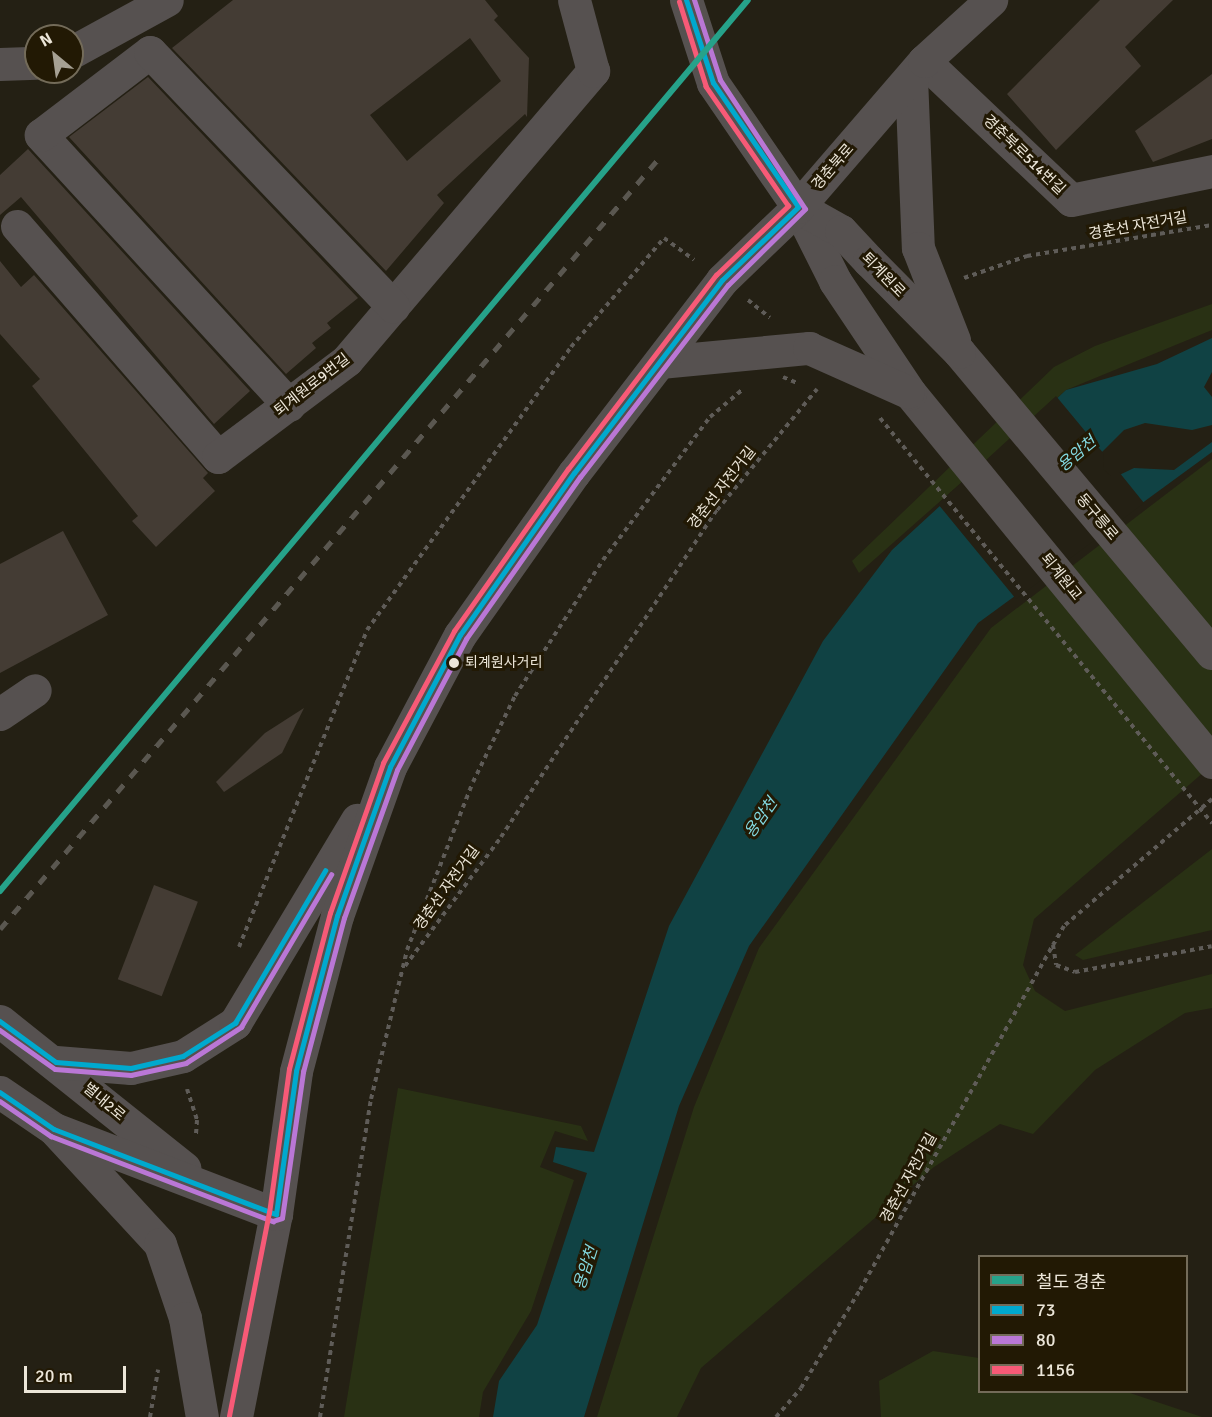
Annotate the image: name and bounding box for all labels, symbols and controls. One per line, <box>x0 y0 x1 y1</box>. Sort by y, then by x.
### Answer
north arrow <box>24 24 84 84</box>
text: N <box>37 29 56 51</box>
street label: 경춘북로514번길 <box>979 111 1069 199</box>
street label: 경춘북로 <box>808 140 858 194</box>
street label: 경춘선 자전거길 <box>1087 208 1189 244</box>
street label: 퇴계원로 <box>857 249 909 301</box>
street label: 퇴계원로9번길 <box>271 350 353 420</box>
water label: 용암천 <box>1054 432 1100 476</box>
street label: 경춘선 자전거길 <box>684 443 760 533</box>
street label: 동구릉로 <box>1072 490 1122 544</box>
street label: 퇴계원교 <box>1037 550 1085 604</box>
place label: 퇴계원사거리 <box>465 655 542 671</box>
marker: 퇴계원사거리 <box>448 657 460 669</box>
water label: 용암천 <box>740 794 782 842</box>
street label: 경춘선 자전거길 <box>410 842 484 934</box>
street label: 별내2로 <box>79 1079 129 1125</box>
street label: 경춘선 자전거길 <box>877 1130 941 1226</box>
water label: 용암천 <box>570 1244 602 1292</box>
legend <box>978 1255 1188 1393</box>
text: 철도 경춘 <box>1036 1271 1106 1293</box>
text: 73 <box>1036 1299 1055 1321</box>
text: 80 <box>1036 1329 1055 1351</box>
scale bar <box>27 1354 129 1392</box>
text: 1156 <box>1036 1359 1075 1381</box>
text: 20 m <box>35 1365 73 1387</box>

